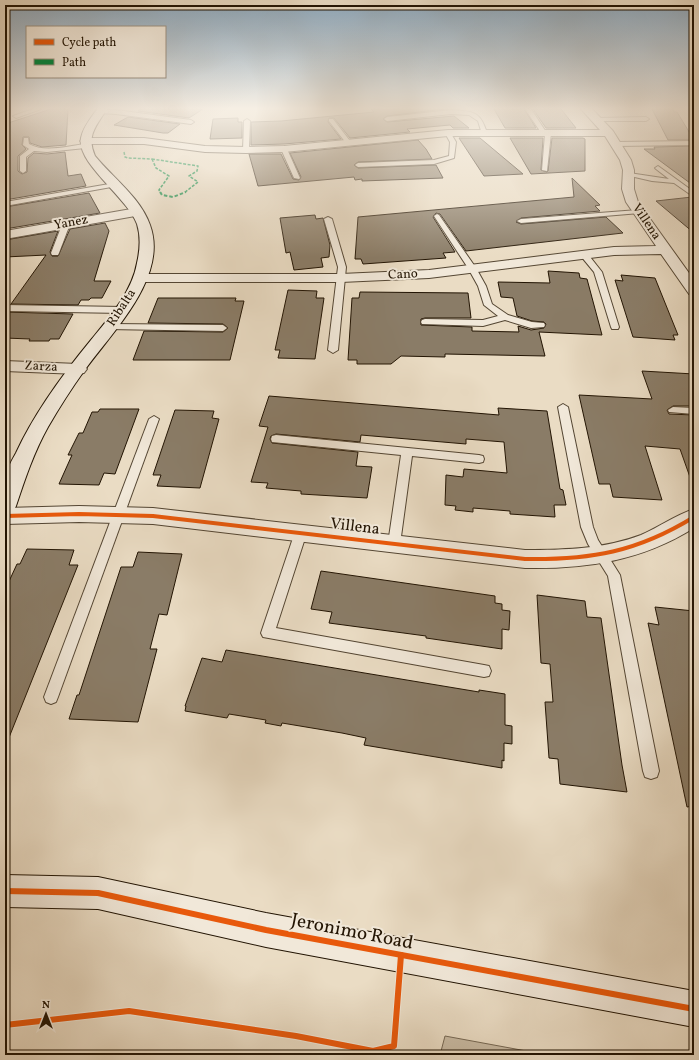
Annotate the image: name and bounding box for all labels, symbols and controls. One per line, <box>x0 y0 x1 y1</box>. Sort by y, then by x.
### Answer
legend <box>26 26 166 78</box>
text: Cycle path <box>62 35 117 51</box>
text: Path <box>62 55 86 71</box>
street label: Villena <box>627 200 665 244</box>
street label: Yanez <box>53 211 89 235</box>
street label: Cano <box>388 265 418 285</box>
street label: Ribalta <box>103 286 141 330</box>
street label: Zarza <box>24 357 58 377</box>
street label: Villena <box>329 513 381 541</box>
street label: Jeronimo Road <box>289 907 415 957</box>
north arrow <box>26 994 66 1034</box>
text: N <box>42 998 50 1013</box>

